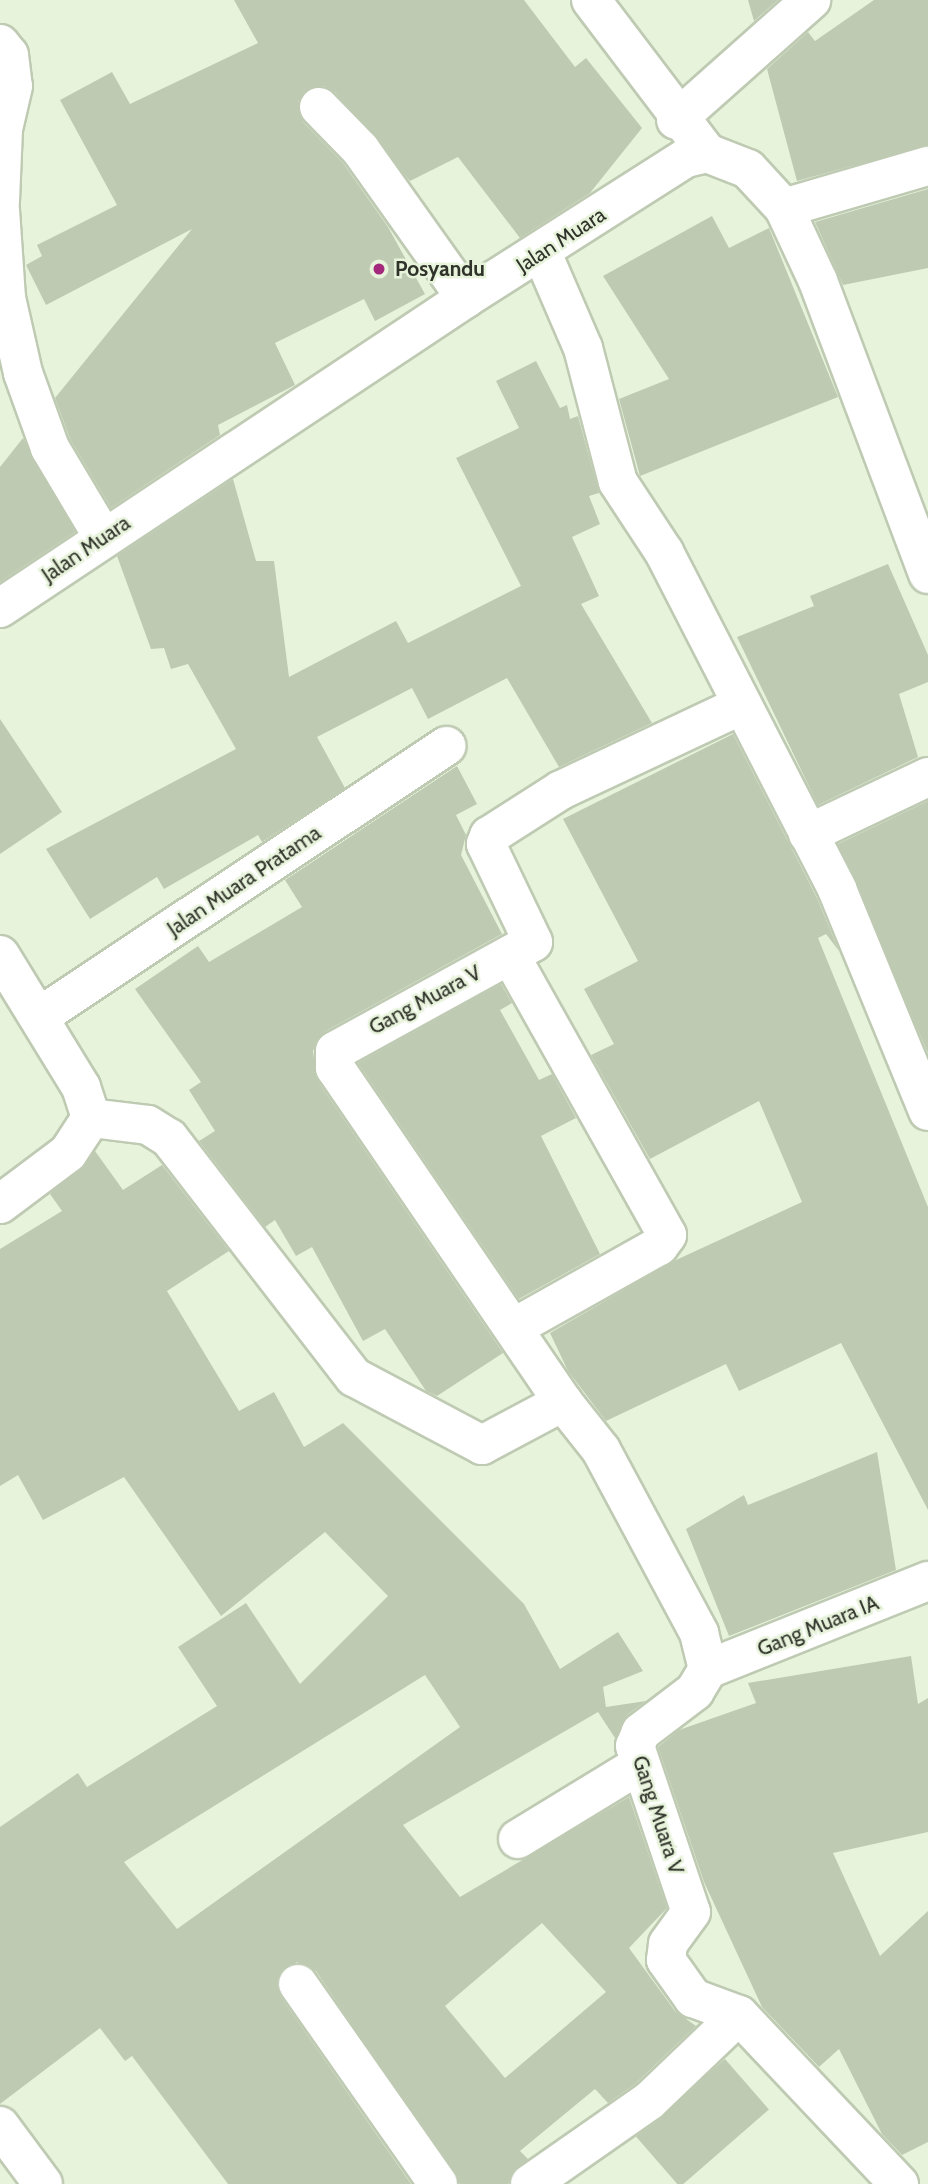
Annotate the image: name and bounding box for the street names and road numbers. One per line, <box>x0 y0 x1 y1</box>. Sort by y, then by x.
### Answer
street label: Jalan Muara <box>512 202 610 278</box>
street label: Jalan Muara <box>37 510 135 588</box>
street label: Jalan Muara Pratama <box>162 820 326 942</box>
street label: Gang Muara V <box>365 960 485 1040</box>
street label: Gang Muara IA <box>754 1590 882 1662</box>
street label: Gang Muara V <box>627 1753 689 1877</box>

